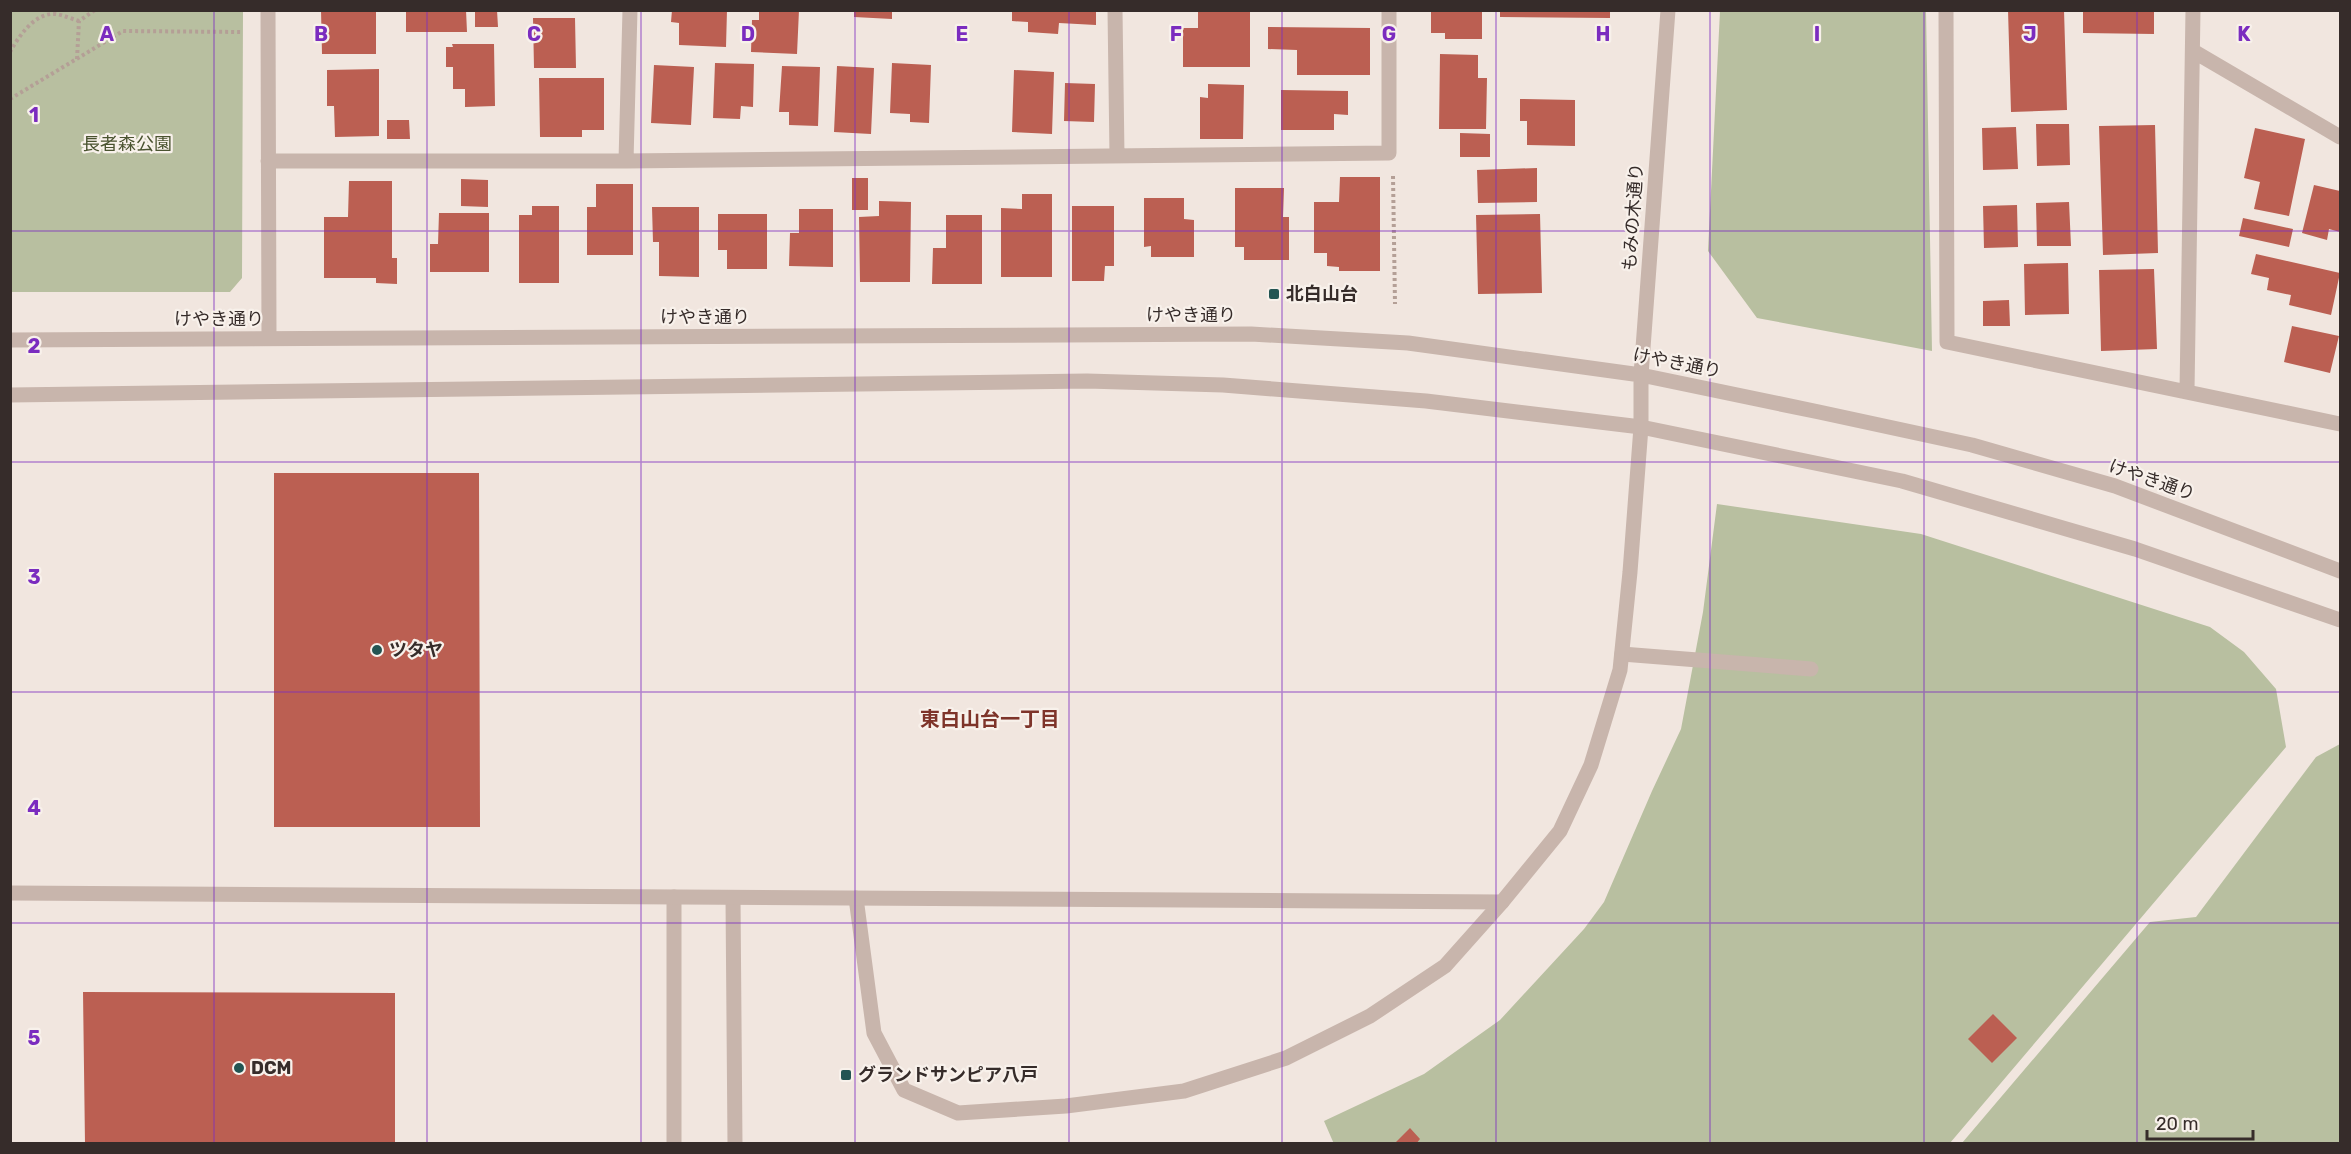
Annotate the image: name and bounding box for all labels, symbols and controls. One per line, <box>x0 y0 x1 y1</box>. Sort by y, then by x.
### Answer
text: A <box>100 22 115 46</box>
text: B <box>314 22 328 46</box>
text: C <box>527 22 541 46</box>
text: D <box>741 22 755 46</box>
text: E <box>956 22 968 46</box>
text: F <box>1170 22 1182 46</box>
text: G <box>1382 22 1396 46</box>
text: H <box>1596 22 1610 46</box>
text: I <box>1814 22 1820 46</box>
text: J <box>2023 22 2037 46</box>
text: K <box>2237 22 2251 46</box>
text: 1 <box>29 103 39 127</box>
park label: 長者森公園 <box>82 133 172 155</box>
street label: もみの木通り <box>1618 162 1648 272</box>
place label: 北白山台 <box>1286 283 1358 305</box>
marker: 北白山台 <box>1267 287 1281 301</box>
street label: けやき通り <box>1146 304 1236 326</box>
street label: けやき通り <box>660 306 750 328</box>
street label: けやき通り <box>174 308 264 330</box>
text: 2 <box>28 334 41 358</box>
street label: けやき通り <box>1631 344 1723 382</box>
street label: けやき通り <box>2106 455 2198 505</box>
text: 3 <box>27 565 41 589</box>
place label: ツタヤ <box>389 639 443 661</box>
marker: ツタヤ <box>370 643 384 657</box>
district label: 東白山台一丁目 <box>920 707 1060 731</box>
text: 4 <box>27 796 41 820</box>
text: 5 <box>28 1026 41 1050</box>
place label: DCM <box>251 1057 291 1079</box>
marker: DCM <box>232 1061 246 1075</box>
place label: グランドサンピア八戸 <box>858 1064 1038 1086</box>
marker: グランドサンピア八戸 <box>839 1068 853 1082</box>
scale bar <box>2147 1103 2254 1141</box>
text: 20 m <box>2156 1113 2198 1135</box>

